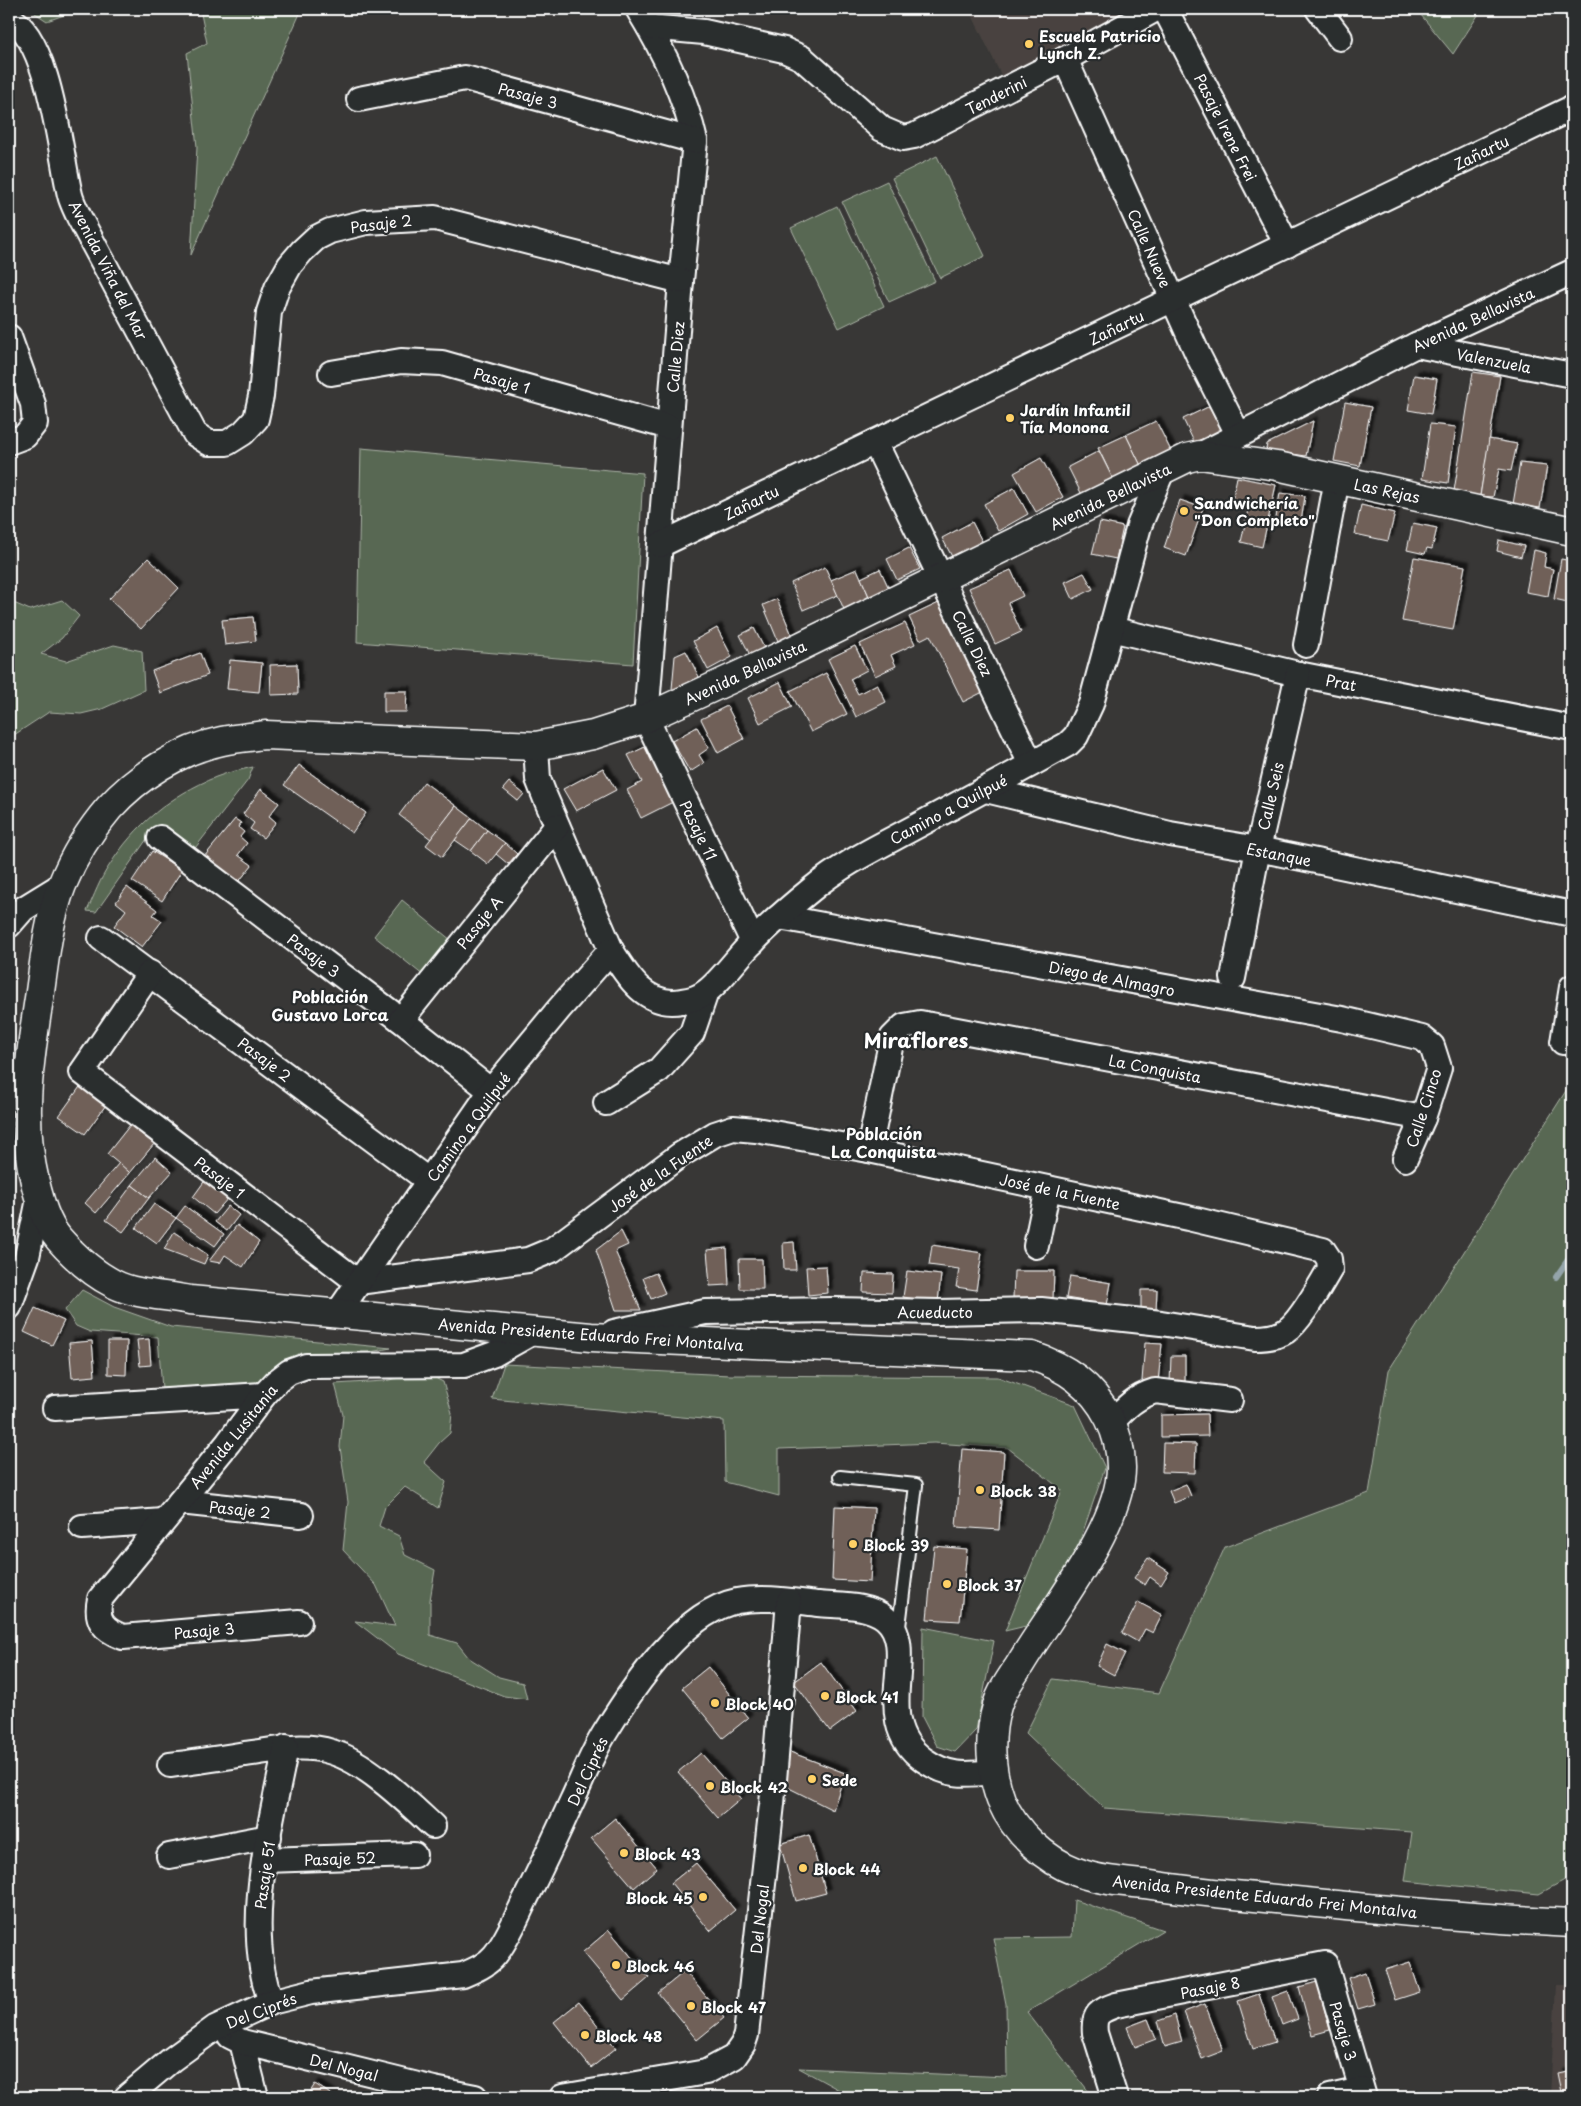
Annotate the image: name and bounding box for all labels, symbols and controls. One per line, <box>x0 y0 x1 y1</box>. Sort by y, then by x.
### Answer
place label: Escuela Patricio Lynch Z. <box>1039 24 1161 64</box>
marker: Escuela Patricio Lynch Z. <box>1023 38 1035 50</box>
street label: Pasaje Irene Frei <box>1189 69 1263 185</box>
street label: Tenderini <box>961 70 1031 120</box>
street label: Pasaje 3 <box>496 76 560 114</box>
street label: Zañartu <box>1449 129 1513 175</box>
street label: Avenida Viña del Mar <box>64 196 154 344</box>
street label: Calle Nueve <box>1122 205 1178 291</box>
street label: Pasaje 2 <box>349 208 413 238</box>
street label: Avenida Bellavista <box>1408 280 1538 357</box>
street label: Zañartu <box>1084 304 1148 350</box>
street label: Calle Diez <box>660 320 690 394</box>
street label: Valenzuela <box>1455 341 1534 379</box>
street label: Pasaje 1 <box>471 361 533 399</box>
place label: Jardín Infantil Tía Monona <box>1020 398 1131 438</box>
marker: Jardín Infantil Tía Monona <box>1004 412 1016 424</box>
street label: Avenida Bellavista <box>1046 456 1175 535</box>
street label: Las Rejas <box>1352 472 1422 508</box>
street label: Zañartu <box>719 479 783 525</box>
place label: Sandwichería "Don Completo" <box>1194 491 1315 531</box>
marker: Sandwichería "Don Completo" <box>1178 505 1190 517</box>
street label: Calle Diez <box>947 606 999 680</box>
street label: Avenida Bellavista <box>680 633 810 710</box>
street label: Prat <box>1324 668 1358 696</box>
street label: Calle Seis <box>1251 760 1289 832</box>
street label: Camino a Quilpué <box>885 768 1011 850</box>
street label: Pasaje 11 <box>675 796 723 864</box>
street label: Estanque <box>1244 836 1314 872</box>
street label: Pasaje A <box>450 890 508 954</box>
street label: Pasaje 3 <box>283 927 345 983</box>
street label: Diego de Almagro <box>1047 954 1177 1002</box>
district label: Población Gustavo Lorca <box>271 984 389 1026</box>
district label: Miraflores <box>864 1025 969 1055</box>
street label: Pasaje 2 <box>233 1031 297 1087</box>
street label: La Conquista <box>1107 1048 1204 1088</box>
street label: Calle Cinco <box>1399 1066 1447 1150</box>
street label: Camino a Quilpué <box>421 1068 516 1186</box>
district label: Población La Conquista <box>831 1121 937 1163</box>
street label: José de la Fuente <box>603 1128 717 1218</box>
street label: Pasaje 1 <box>190 1150 250 1204</box>
street label: José de la Fuente <box>997 1167 1123 1215</box>
street label: Acueducto <box>897 1300 973 1323</box>
street label: Avenida Presidente Eduardo Frei Montalva <box>438 1312 745 1356</box>
street label: Avenida Lusitania <box>184 1378 283 1493</box>
place label: Block 38 <box>990 1479 1057 1502</box>
marker: Block 38 <box>974 1484 986 1496</box>
street label: Pasaje 2 <box>208 1494 272 1524</box>
place label: Block 39 <box>863 1533 929 1556</box>
marker: Block 39 <box>847 1538 859 1550</box>
place label: Block 37 <box>957 1573 1022 1596</box>
marker: Block 37 <box>941 1578 953 1590</box>
street label: Pasaje 3 <box>173 1616 235 1644</box>
place label: Block 41 <box>835 1685 899 1708</box>
marker: Block 41 <box>819 1690 831 1702</box>
place label: Block 40 <box>725 1692 794 1715</box>
marker: Block 40 <box>709 1697 721 1709</box>
street label: Del Ciprés <box>561 1733 613 1809</box>
place label: Sede <box>822 1768 857 1791</box>
marker: Sede <box>806 1773 818 1785</box>
place label: Block 42 <box>720 1775 789 1798</box>
marker: Block 42 <box>704 1780 716 1792</box>
street label: Pasaje 51 <box>248 1840 280 1910</box>
place label: Block 43 <box>634 1842 701 1865</box>
street label: Pasaje 52 <box>304 1845 376 1871</box>
marker: Block 43 <box>618 1847 630 1859</box>
place label: Block 44 <box>813 1857 881 1880</box>
marker: Block 44 <box>797 1862 809 1874</box>
street label: Avenida Presidente Eduardo Frei Montalva <box>1112 1869 1419 1924</box>
street label: Del Nogal <box>744 1883 774 1955</box>
place label: Block 45 <box>626 1886 693 1909</box>
marker: Block 45 <box>697 1891 709 1903</box>
place label: Block 46 <box>626 1954 695 1977</box>
marker: Block 46 <box>610 1959 622 1971</box>
street label: Pasaje 8 <box>1178 1970 1242 2004</box>
street label: Del Ciprés <box>222 1986 300 2034</box>
place label: Block 47 <box>701 1995 766 2018</box>
street label: Pasaje 3 <box>1325 1999 1363 2063</box>
marker: Block 47 <box>685 2000 697 2012</box>
place label: Block 48 <box>595 2024 662 2047</box>
marker: Block 48 <box>579 2029 591 2041</box>
street label: Del Nogal <box>307 2047 381 2087</box>

